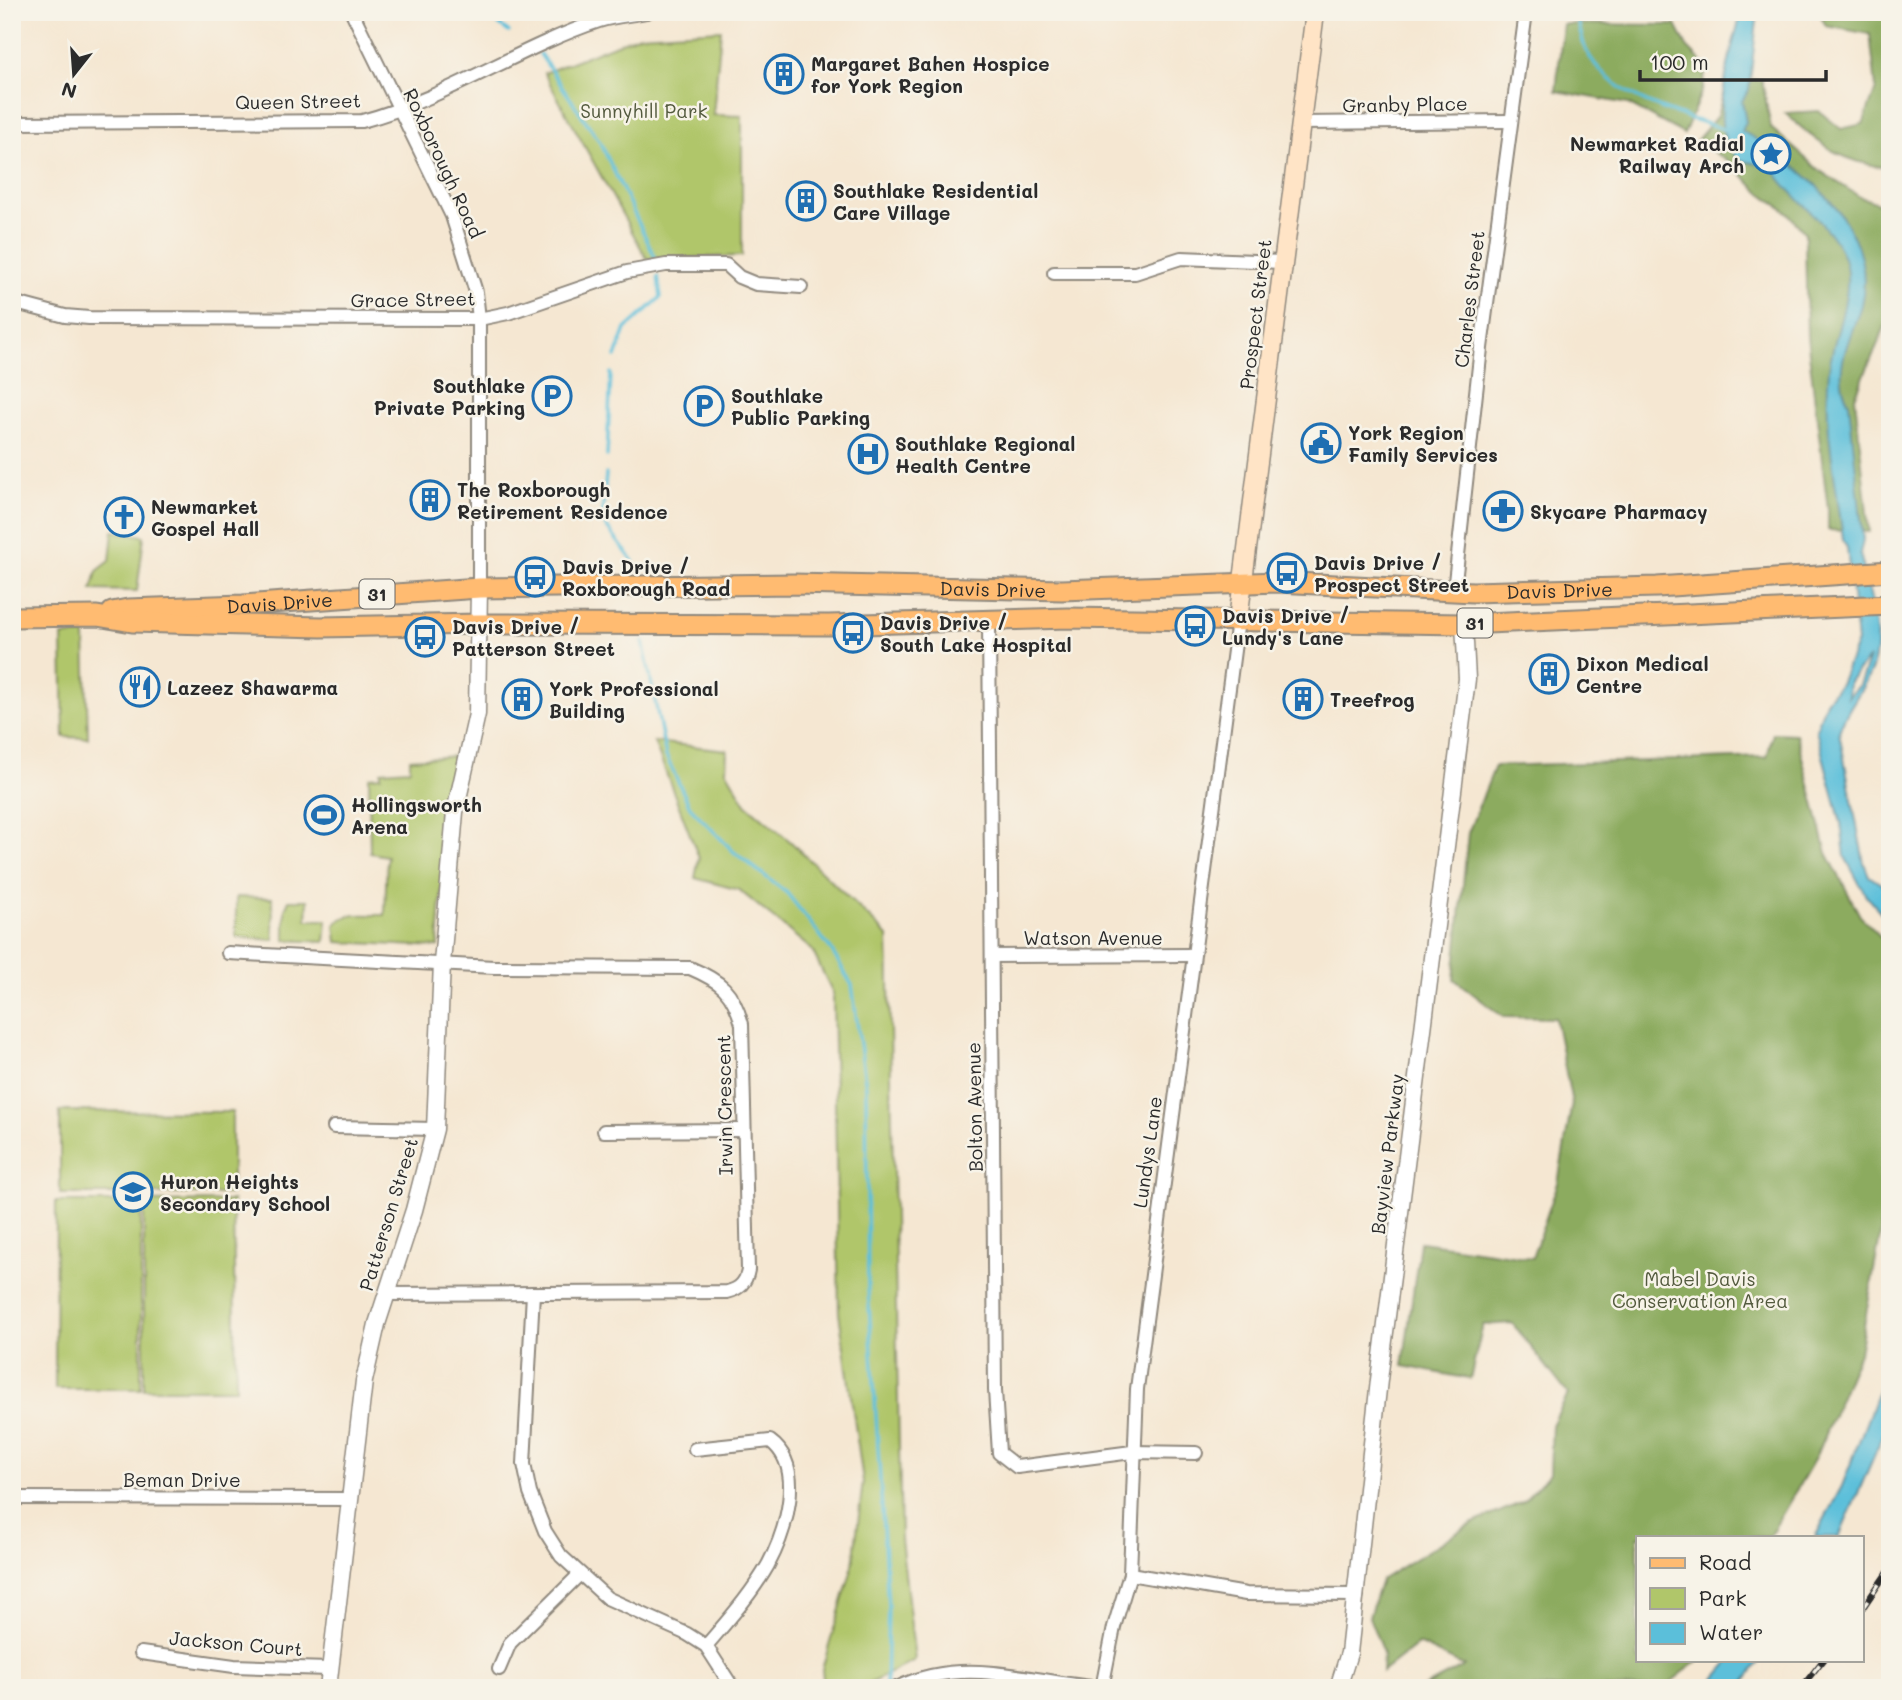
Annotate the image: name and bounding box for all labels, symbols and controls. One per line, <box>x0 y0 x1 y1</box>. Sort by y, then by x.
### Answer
north arrow <box>38 38 108 108</box>
scale bar <box>1640 38 1825 82</box>
text: 100 m <box>1650 48 1709 75</box>
place label: Margaret Bahen Hospice for York Region <box>811 51 1050 98</box>
building icon: Margaret Bahen Hospice for York Region <box>763 53 805 95</box>
text: N <box>58 77 79 105</box>
street label: Roxborough Road <box>398 84 490 242</box>
street label: Queen Street <box>235 87 361 115</box>
street label: Granby Place <box>1342 90 1468 118</box>
park label: Sunnyhill Park <box>580 98 708 123</box>
place label: Newmarket Radial Railway Arch <box>1570 131 1744 178</box>
place icon: Newmarket Radial Railway Arch <box>1750 133 1792 175</box>
place label: Southlake Residential Care Village <box>833 178 1038 225</box>
building icon: Southlake Residential Care Village <box>785 180 827 222</box>
street label: Charles Street <box>1448 229 1490 369</box>
street label: Prospect Street <box>1233 237 1277 391</box>
street label: Grace Street <box>350 285 476 313</box>
place label: Southlake Private Parking <box>374 373 525 420</box>
parking icon: Southlake Private Parking <box>531 375 573 417</box>
place label: Southlake Public Parking <box>731 383 870 430</box>
parking icon: Southlake Public Parking <box>683 385 725 427</box>
place label: York Region Family Services <box>1348 420 1498 467</box>
public building icon: York Region Family Services <box>1300 422 1342 464</box>
place label: Southlake Regional Health Centre <box>895 431 1075 478</box>
hospital icon: Southlake Regional Health Centre <box>847 433 889 475</box>
place label: The Roxborough Retirement Residence <box>457 477 668 524</box>
building icon: The Roxborough Retirement Residence <box>409 479 451 521</box>
pharmacy icon: Skycare Pharmacy <box>1482 490 1524 532</box>
place label: Newmarket Gospel Hall <box>151 494 259 541</box>
church icon: Newmarket Gospel Hall <box>103 496 145 538</box>
place label: Skycare Pharmacy <box>1530 499 1708 524</box>
place label: Davis Drive / Prospect Street <box>1314 550 1469 597</box>
bus stop icon: Davis Drive / Prospect Street <box>1266 552 1308 594</box>
place label: Davis Drive / Roxborough Road <box>562 554 730 601</box>
bus stop icon: Davis Drive / Roxborough Road <box>514 556 556 598</box>
street label: Davis Drive <box>940 575 1046 602</box>
street label: Davis Drive <box>1506 576 1613 604</box>
road number: 31 <box>360 580 394 608</box>
street label: Davis Drive <box>226 586 334 618</box>
place label: Davis Drive / Lundy's Lane <box>1222 603 1350 650</box>
bus stop icon: Davis Drive / Lundy's Lane <box>1174 605 1216 647</box>
road number: 31 <box>1458 608 1492 638</box>
place label: Davis Drive / South Lake Hospital <box>880 610 1072 657</box>
bus stop icon: Davis Drive / South Lake Hospital <box>832 612 874 654</box>
place label: Davis Drive / Patterson Street <box>452 614 615 661</box>
bus stop icon: Davis Drive / Patterson Street <box>404 616 446 658</box>
place label: Dixon Medical Centre <box>1576 651 1709 698</box>
building icon: Dixon Medical Centre <box>1528 653 1570 695</box>
restaurant icon: Lazeez Shawarma <box>119 666 161 708</box>
place label: Lazeez Shawarma <box>167 675 338 700</box>
place label: York Professional Building <box>549 676 719 723</box>
building icon: York Professional Building <box>501 678 543 720</box>
building icon: Treefrog <box>1282 678 1324 720</box>
place label: Treefrog <box>1330 687 1415 712</box>
place label: Hollingsworth Arena <box>351 792 482 839</box>
sports icon: Hollingsworth Arena <box>303 794 345 836</box>
street label: Watson Avenue <box>1023 925 1163 950</box>
street label: Irwin Crescent <box>710 1034 738 1176</box>
street label: Bolton Avenue <box>960 1042 988 1172</box>
street label: Bayview Parkway <box>1365 1072 1409 1236</box>
street label: Lundys Lane <box>1127 1095 1167 1209</box>
street label: Patterson Street <box>353 1134 423 1294</box>
place label: Huron Heights Secondary School <box>160 1169 330 1216</box>
school or university icon: Huron Heights Secondary School <box>112 1171 154 1213</box>
park label: Mabel Davis Conservation Area <box>1612 1266 1788 1313</box>
street label: Beman Drive <box>123 1467 241 1492</box>
legend <box>1636 1536 1864 1662</box>
text: Road <box>1699 1548 1751 1575</box>
text: Park <box>1699 1584 1747 1611</box>
text: Water <box>1699 1618 1763 1645</box>
street label: Jackson Court <box>168 1625 304 1661</box>

